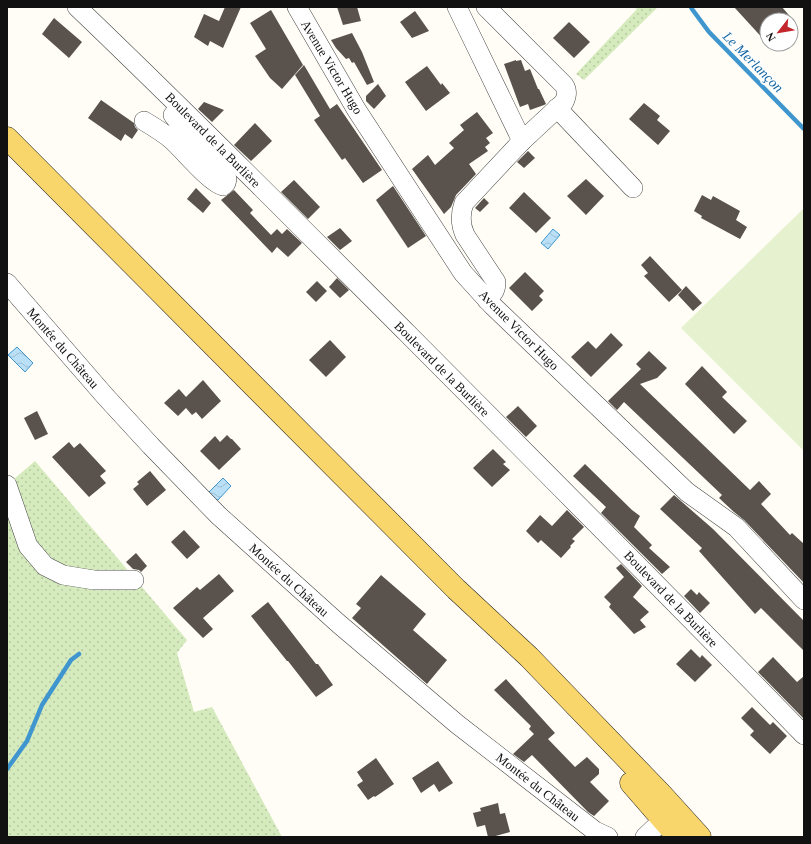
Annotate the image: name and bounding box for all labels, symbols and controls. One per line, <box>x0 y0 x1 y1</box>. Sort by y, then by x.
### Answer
north arrow <box>759 12 799 52</box>
street label: Avenue Victor Hugo <box>298 17 366 117</box>
water label: Le Merlançon <box>719 28 786 95</box>
text: N <box>763 31 778 44</box>
street label: Boulevard de la Burlière <box>162 89 264 191</box>
street label: Avenue Victor Hugo <box>476 287 562 373</box>
street label: Montée du Château <box>24 305 102 392</box>
street label: Boulevard de la Burlière <box>391 318 493 420</box>
street label: Montée du Château <box>246 540 332 620</box>
street label: Boulevard de la Burlière <box>621 548 721 650</box>
street label: Montée du Château <box>493 750 583 825</box>

